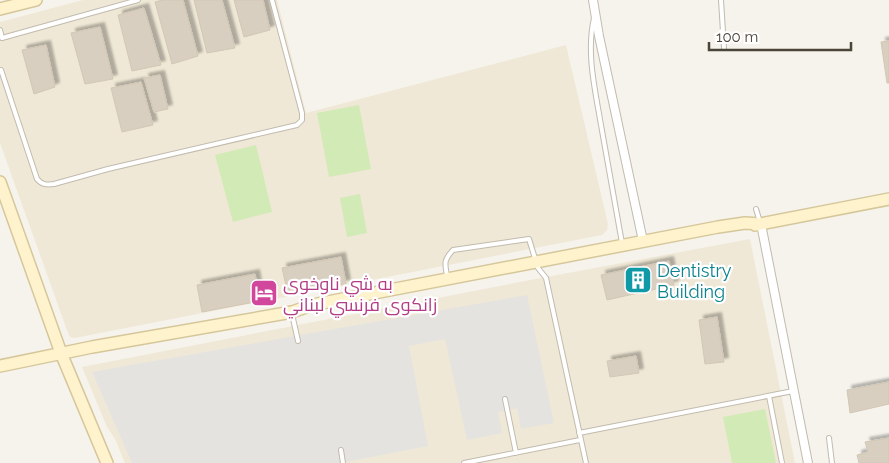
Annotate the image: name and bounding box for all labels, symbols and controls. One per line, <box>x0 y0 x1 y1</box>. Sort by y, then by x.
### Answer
scale bar <box>709 20 852 52</box>
text: 100 m <box>716 28 758 46</box>
place label: Dentistry Building <box>657 260 732 302</box>
building icon: Dentistry Building <box>623 265 653 295</box>
place label: به شي ناوخوى زانكوى فرنسي لبناني <box>283 273 437 319</box>
hotel icon: به شي ناوخوى زانكوى فرنسي لبناني <box>249 278 279 308</box>

